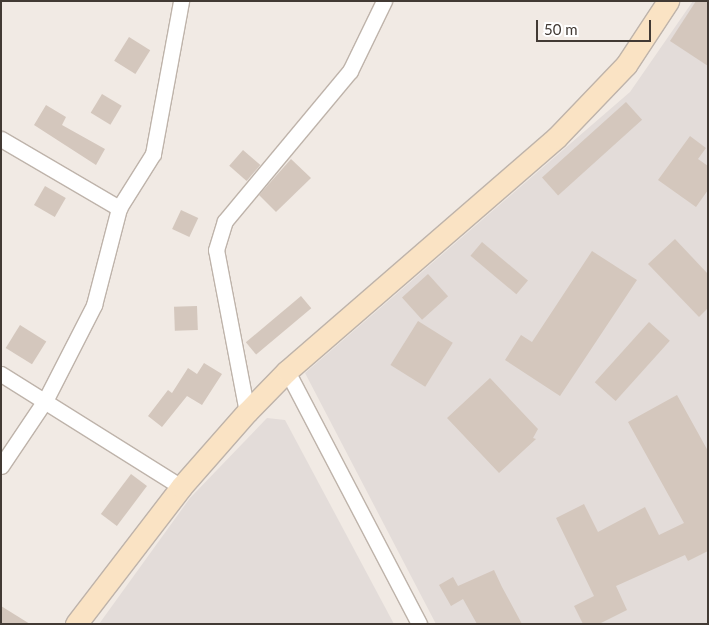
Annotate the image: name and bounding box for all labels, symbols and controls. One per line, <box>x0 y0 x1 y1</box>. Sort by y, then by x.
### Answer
scale bar <box>539 10 654 42</box>
text: 50 m <box>544 20 578 38</box>

